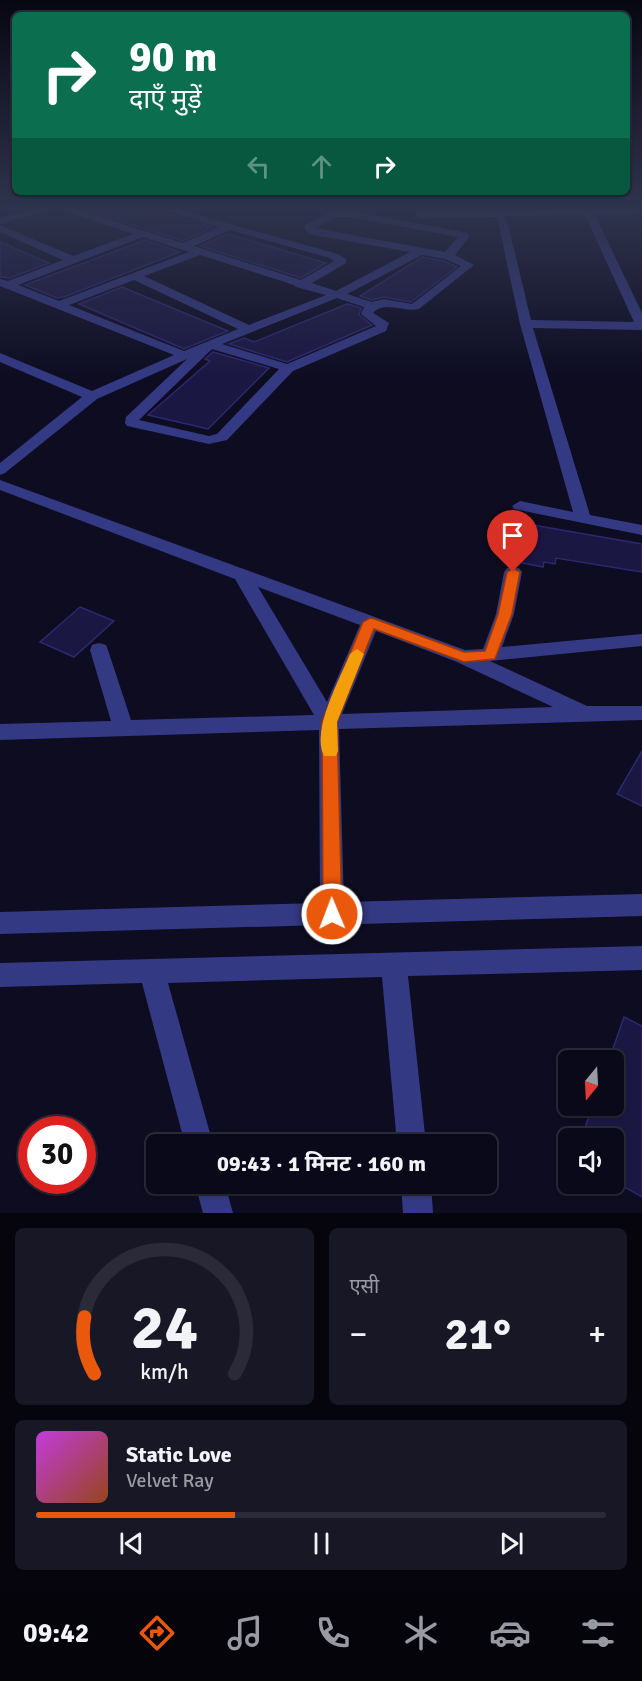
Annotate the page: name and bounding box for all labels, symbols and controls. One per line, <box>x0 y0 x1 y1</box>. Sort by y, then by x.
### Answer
text: 90 m <box>129 32 218 83</box>
icon: right <box>30 36 108 114</box>
text: दाएँ मुड़ें <box>129 83 202 116</box>
icon: left <box>242 150 275 183</box>
icon: ahead <box>305 150 338 183</box>
icon: right <box>368 150 401 183</box>
pin <box>487 510 538 572</box>
icon: arrive <box>496 519 529 552</box>
position arrow <box>300 882 364 946</box>
north arrow <box>558 1050 624 1116</box>
map controls <box>558 1050 624 1194</box>
speed limit sign: 30 <box>18 1116 96 1194</box>
button: sound <box>558 1128 624 1194</box>
text: 09:43 · 1 मिनट · 160 m <box>217 1150 426 1177</box>
text: एसी <box>350 1274 379 1299</box>
text: 24 <box>131 1289 198 1366</box>
text: 21° <box>444 1307 511 1362</box>
text: − <box>350 1314 367 1355</box>
text: + <box>588 1314 606 1355</box>
text: km/h <box>140 1359 189 1385</box>
text: Static Love <box>126 1441 232 1468</box>
text: Velvet Ray <box>126 1468 214 1493</box>
icon: previous <box>115 1527 148 1560</box>
icon: pause <box>305 1527 338 1560</box>
icon: next <box>495 1527 528 1560</box>
icon: directions <box>136 1612 178 1654</box>
icon: music <box>224 1612 266 1654</box>
icon: phone <box>312 1612 354 1654</box>
icon: climate <box>400 1612 442 1654</box>
icon: car <box>489 1612 531 1654</box>
icon: filters <box>577 1612 619 1654</box>
text: 09:42 <box>23 1617 89 1650</box>

